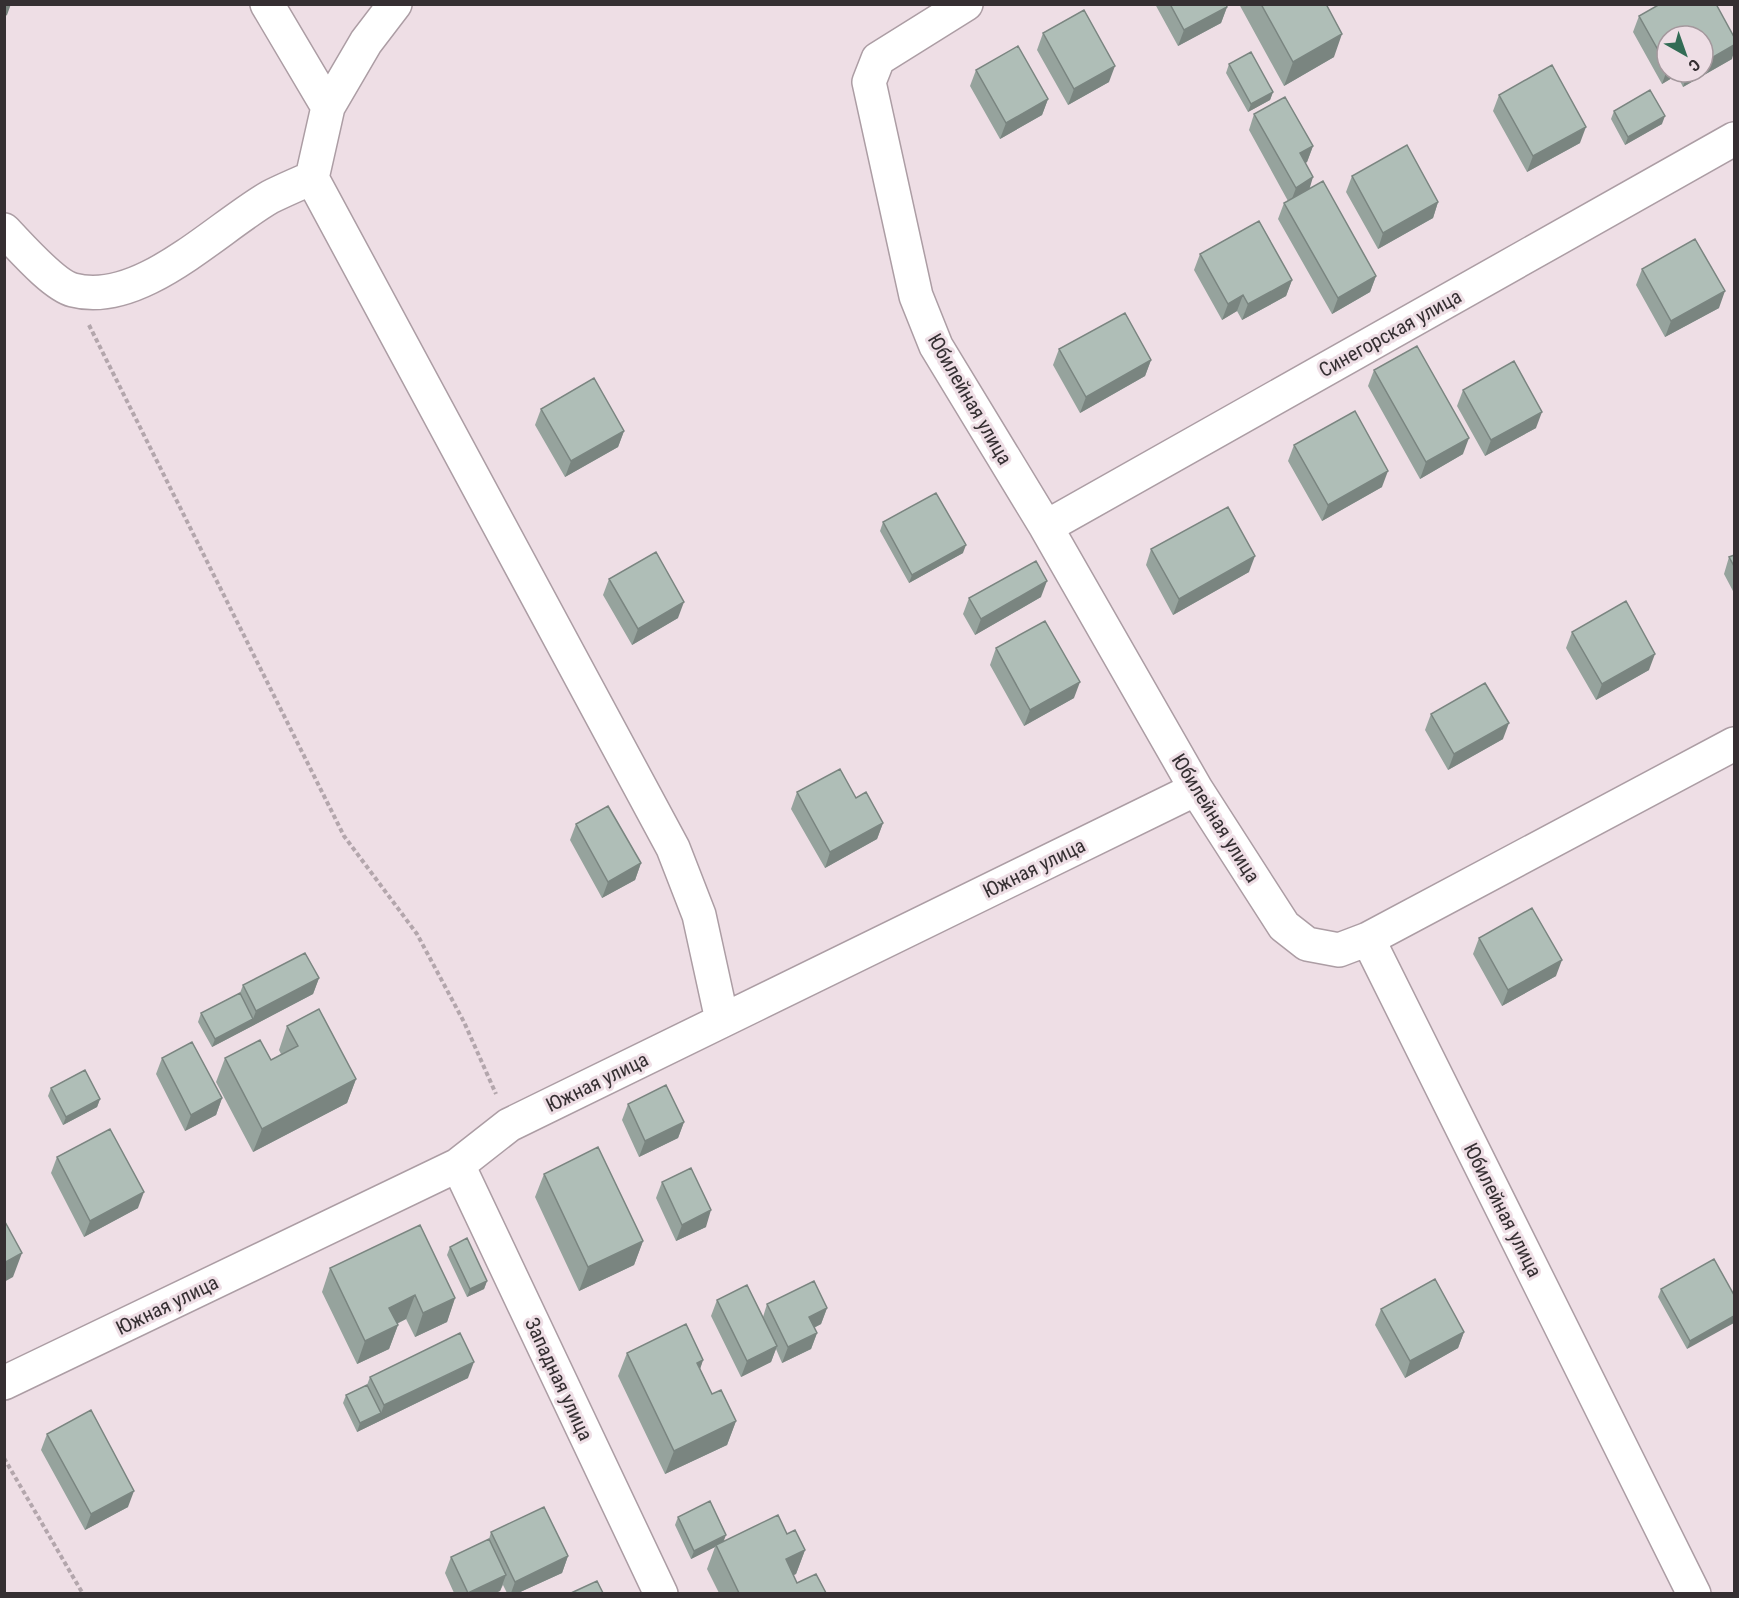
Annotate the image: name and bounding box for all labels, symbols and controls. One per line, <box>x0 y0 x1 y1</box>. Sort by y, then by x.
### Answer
north arrow <box>1655 24 1715 84</box>
text: С <box>1685 55 1704 75</box>
street label: Синегорская улица <box>1315 284 1465 382</box>
street label: Юбилейная улица <box>923 329 1017 469</box>
street label: Юбилейная улица <box>1167 749 1265 887</box>
street label: Южная улица <box>979 833 1089 903</box>
street label: Южная улица <box>542 1047 652 1117</box>
street label: Юбилейная улица <box>1459 1139 1547 1281</box>
street label: Южная улица <box>112 1270 222 1340</box>
street label: Западная улица <box>520 1314 598 1444</box>

